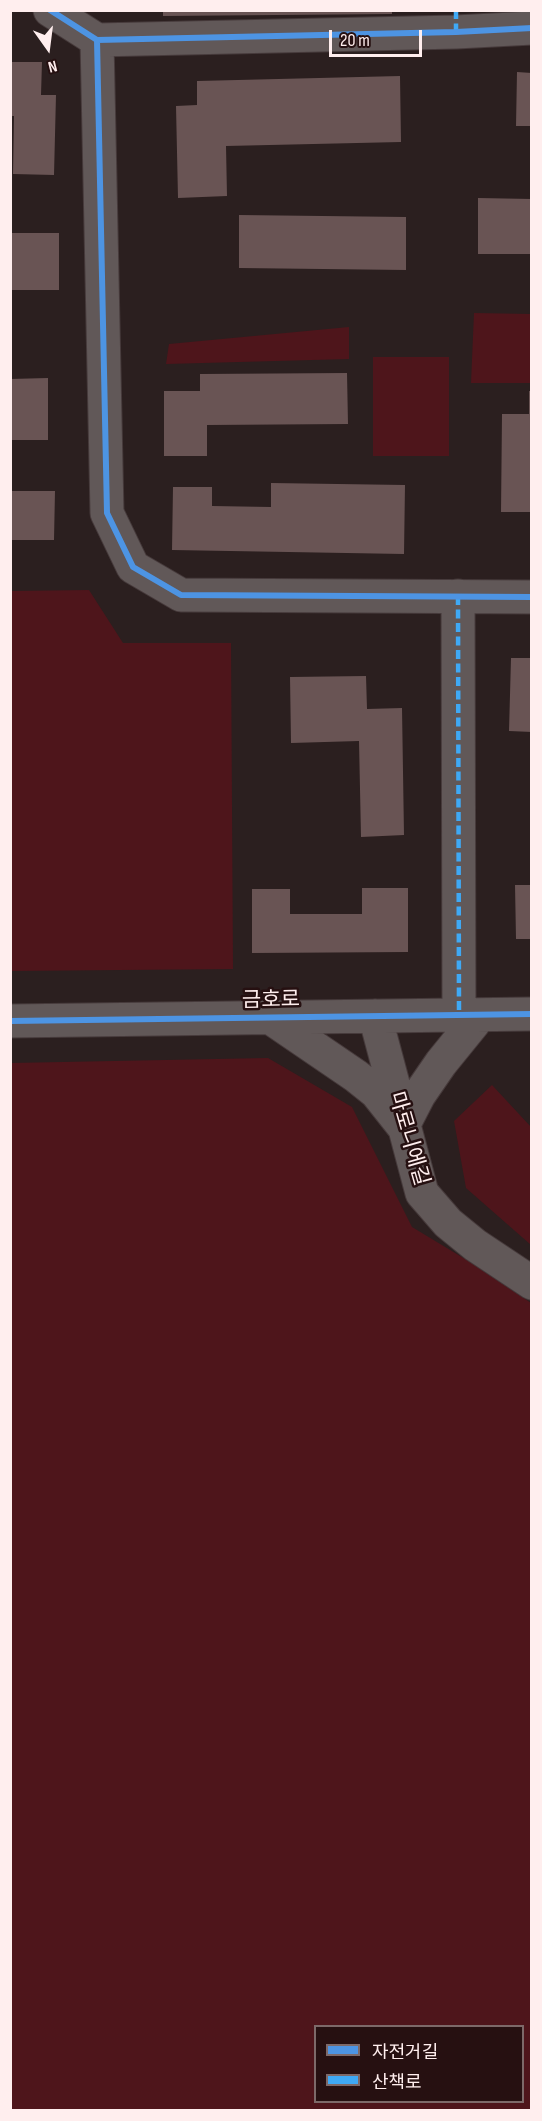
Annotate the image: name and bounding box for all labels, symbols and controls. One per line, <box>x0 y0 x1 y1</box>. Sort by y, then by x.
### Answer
north arrow <box>18 18 78 78</box>
scale bar <box>332 18 425 56</box>
text: 20 m <box>340 30 370 51</box>
text: N <box>46 56 59 76</box>
street label: 금호로 <box>242 988 300 1014</box>
street label: 마로니에길 <box>383 1089 433 1189</box>
legend <box>314 2025 524 2103</box>
text: 자전거길 <box>372 2042 438 2063</box>
text: 산책로 <box>372 2072 422 2093</box>

